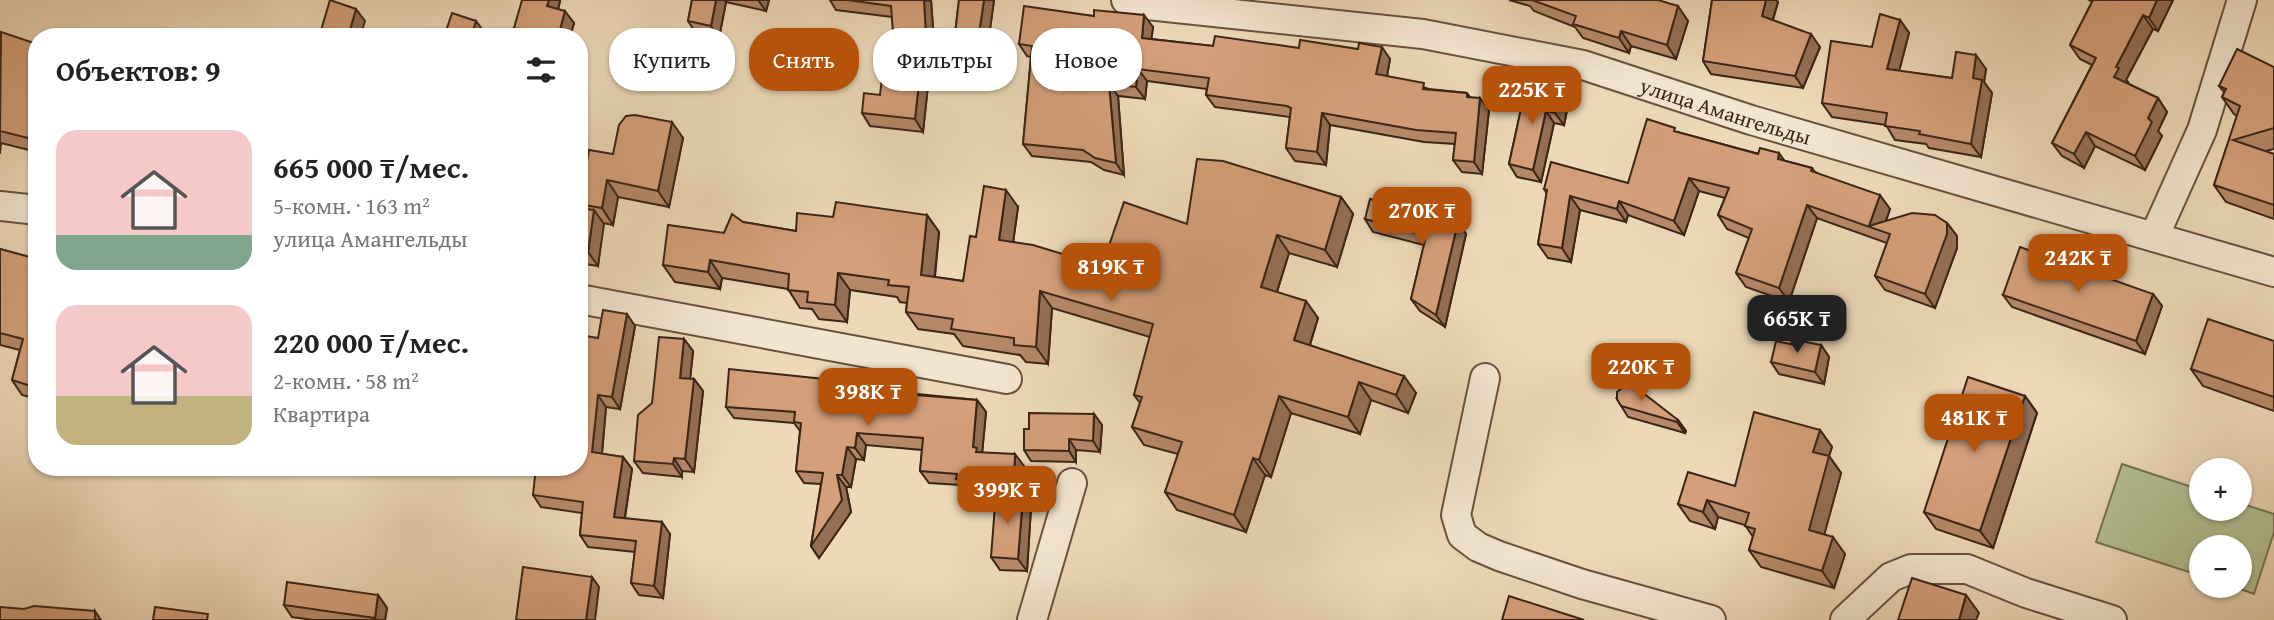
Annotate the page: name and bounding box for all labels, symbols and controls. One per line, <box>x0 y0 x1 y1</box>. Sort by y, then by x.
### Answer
chip: Купить <box>609 28 735 91</box>
chip: Снять <box>749 28 859 91</box>
chip: Фильтры <box>873 28 1017 91</box>
chip: Новое <box>1031 28 1142 91</box>
text: Объектов: 9 <box>56 48 220 92</box>
icon: filters <box>522 51 560 89</box>
pin: 225K ₸ <box>1475 66 1589 126</box>
street label: улица Амангельды <box>1635 69 1815 152</box>
text: 225K ₸ <box>1498 72 1566 105</box>
text: 665 000 ₸/мес. <box>273 145 469 189</box>
icon: home <box>112 158 196 242</box>
pin: 270K ₸ <box>1365 188 1479 247</box>
text: 5-комн. · 163 m² <box>273 189 430 222</box>
text: 270K ₸ <box>1388 193 1456 226</box>
text: улица Амангельды <box>273 222 467 255</box>
pin: 242K ₸ <box>2021 234 2135 294</box>
text: 242K ₸ <box>2044 240 2112 273</box>
pin: 819K ₸ <box>1054 244 1168 303</box>
text: 819K ₸ <box>1077 249 1145 282</box>
pin: 665K ₸ <box>1740 296 1854 355</box>
text: 665K ₸ <box>1763 301 1831 334</box>
text: 220 000 ₸/мес. <box>273 320 469 364</box>
icon: home <box>112 333 196 417</box>
pin: 220K ₸ <box>1584 344 1698 403</box>
text: 220K ₸ <box>1607 349 1675 382</box>
text: 2-комн. · 58 m² <box>273 364 419 397</box>
pin: 398K ₸ <box>811 368 925 428</box>
text: 398K ₸ <box>834 374 902 407</box>
pin: 481K ₸ <box>1917 394 2031 454</box>
text: Квартира <box>273 397 370 430</box>
text: 481K ₸ <box>1940 400 2008 433</box>
map controls <box>2189 458 2252 598</box>
button: + <box>2189 458 2252 521</box>
pin: 399K ₸ <box>950 466 1064 526</box>
text: 399K ₸ <box>973 472 1041 505</box>
button: − <box>2189 535 2252 598</box>

